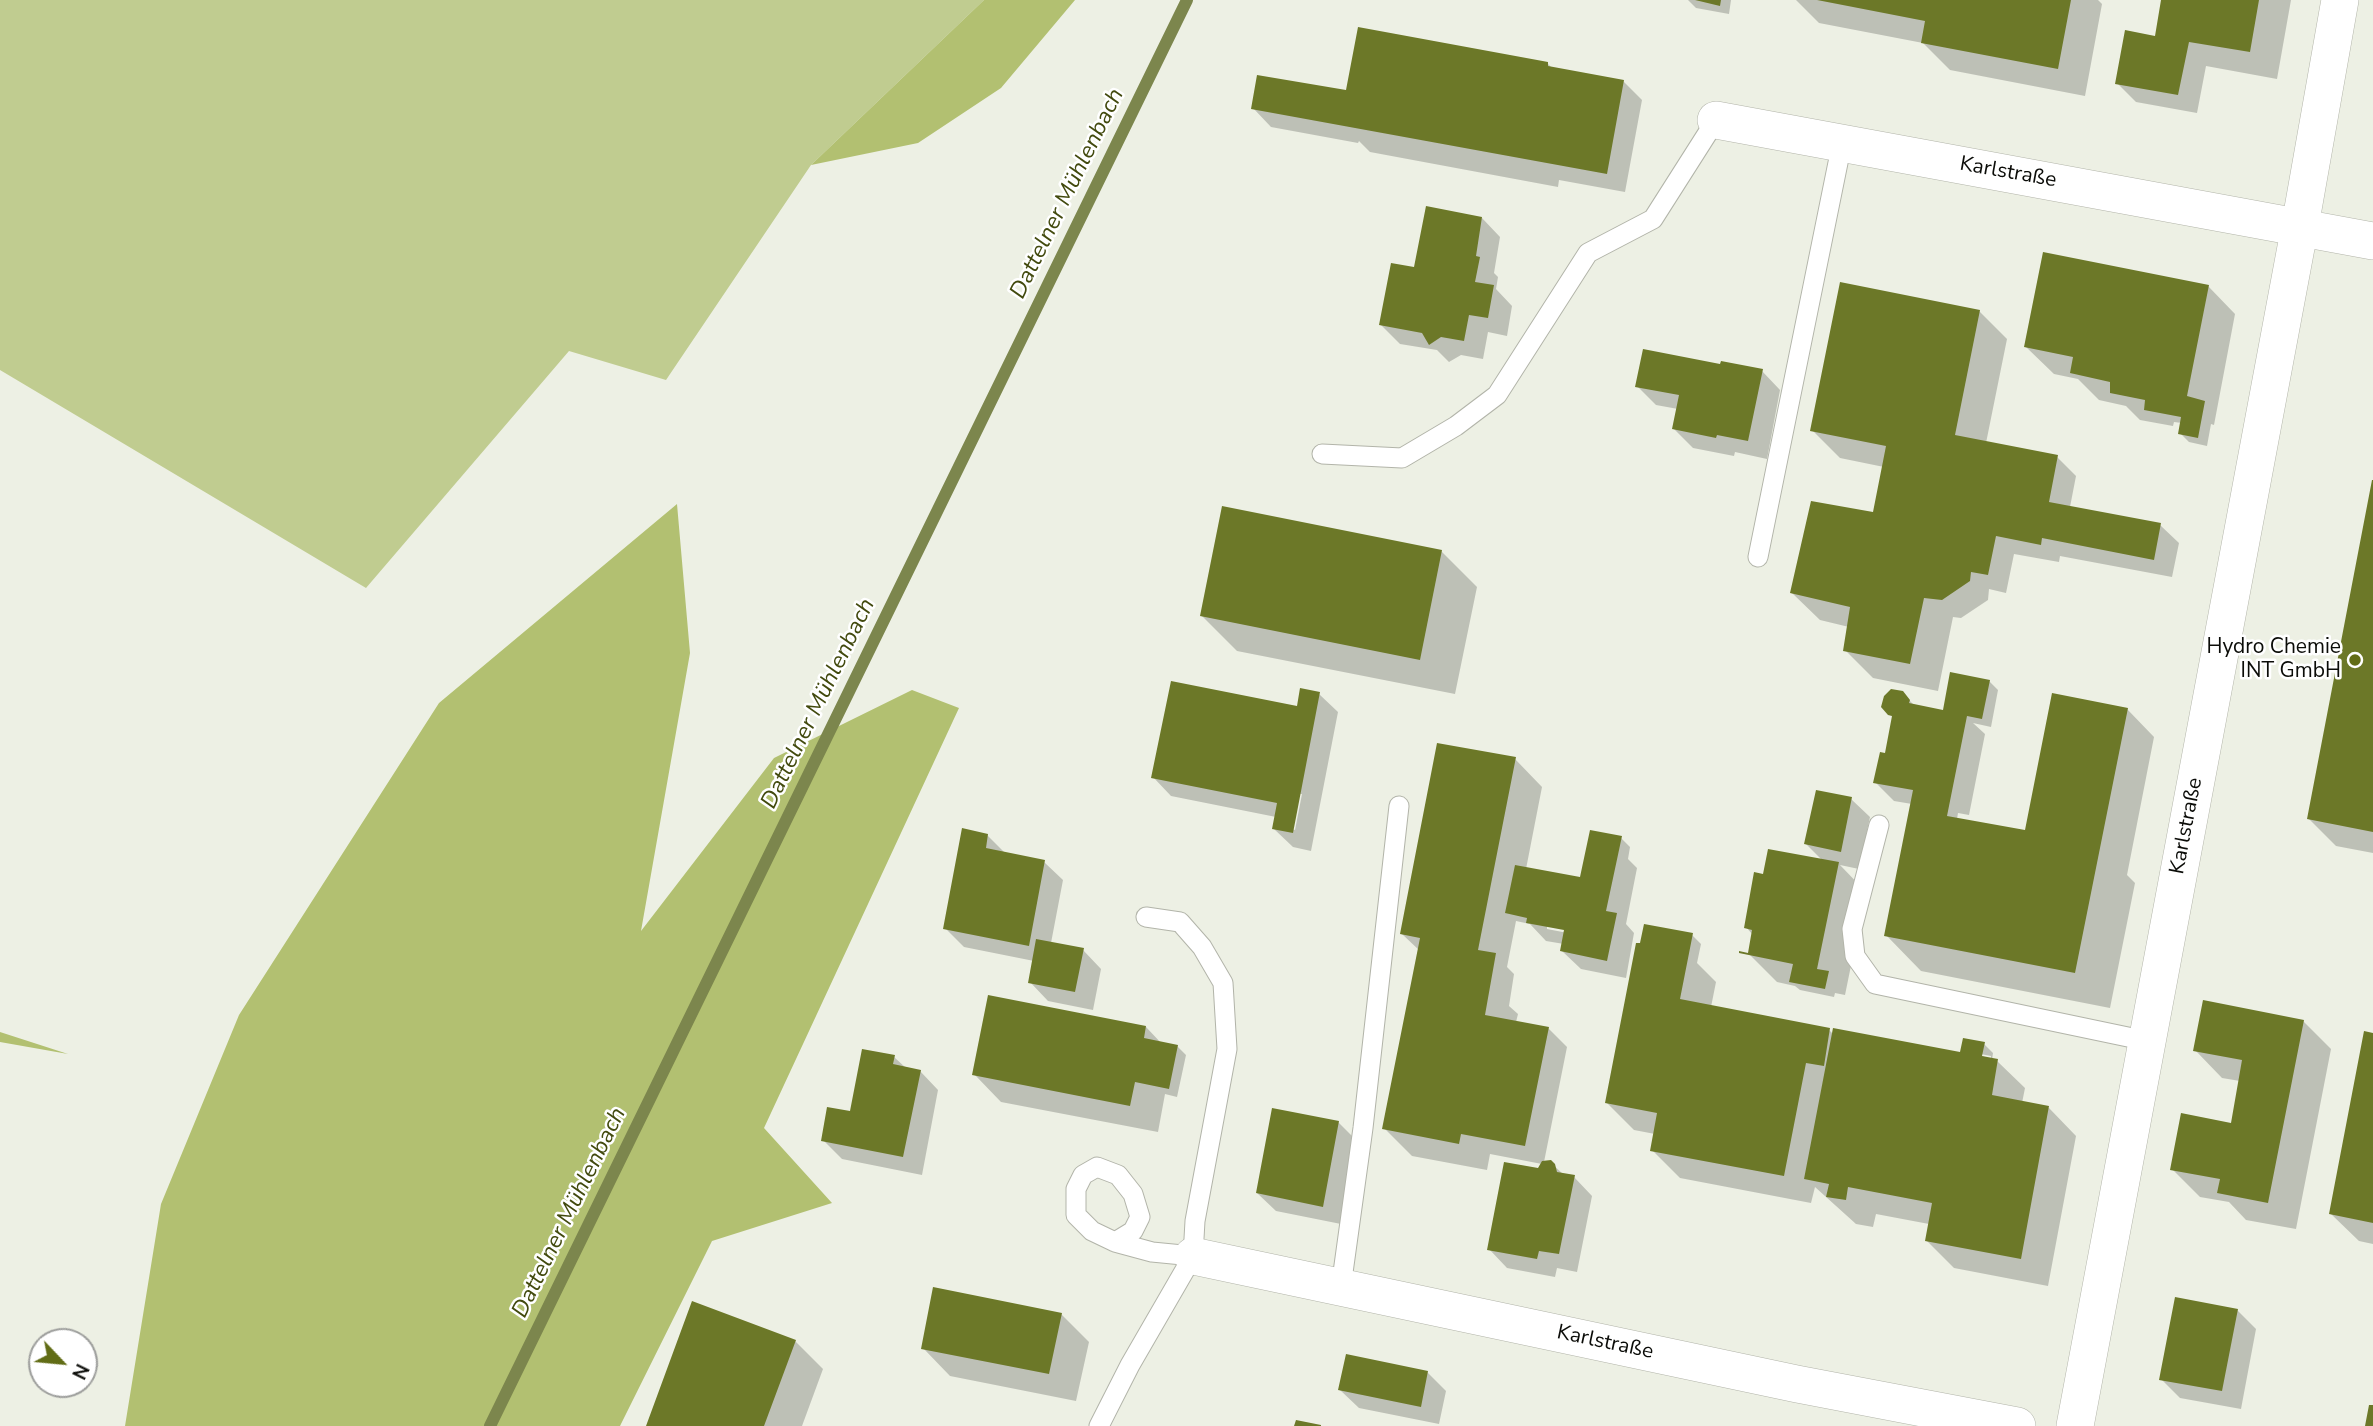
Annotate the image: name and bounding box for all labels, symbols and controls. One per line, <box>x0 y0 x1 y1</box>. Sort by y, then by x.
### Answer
water label: Dattelner Mühlenbach <box>1005 84 1131 304</box>
street label: Karlstraße <box>1958 152 2058 194</box>
water label: Dattelner Mühlenbach <box>756 594 882 814</box>
place label: Hydro Chemie INT GmbH <box>2206 635 2341 685</box>
marker: Hydro Chemie INT GmbH <box>2347 652 2363 668</box>
street label: Karlstraße <box>2165 776 2209 876</box>
water label: Dattelner Mühlenbach <box>507 1103 633 1323</box>
street label: Karlstraße <box>1555 1321 1655 1365</box>
north arrow <box>28 1328 98 1398</box>
text: N <box>65 1359 95 1383</box>

